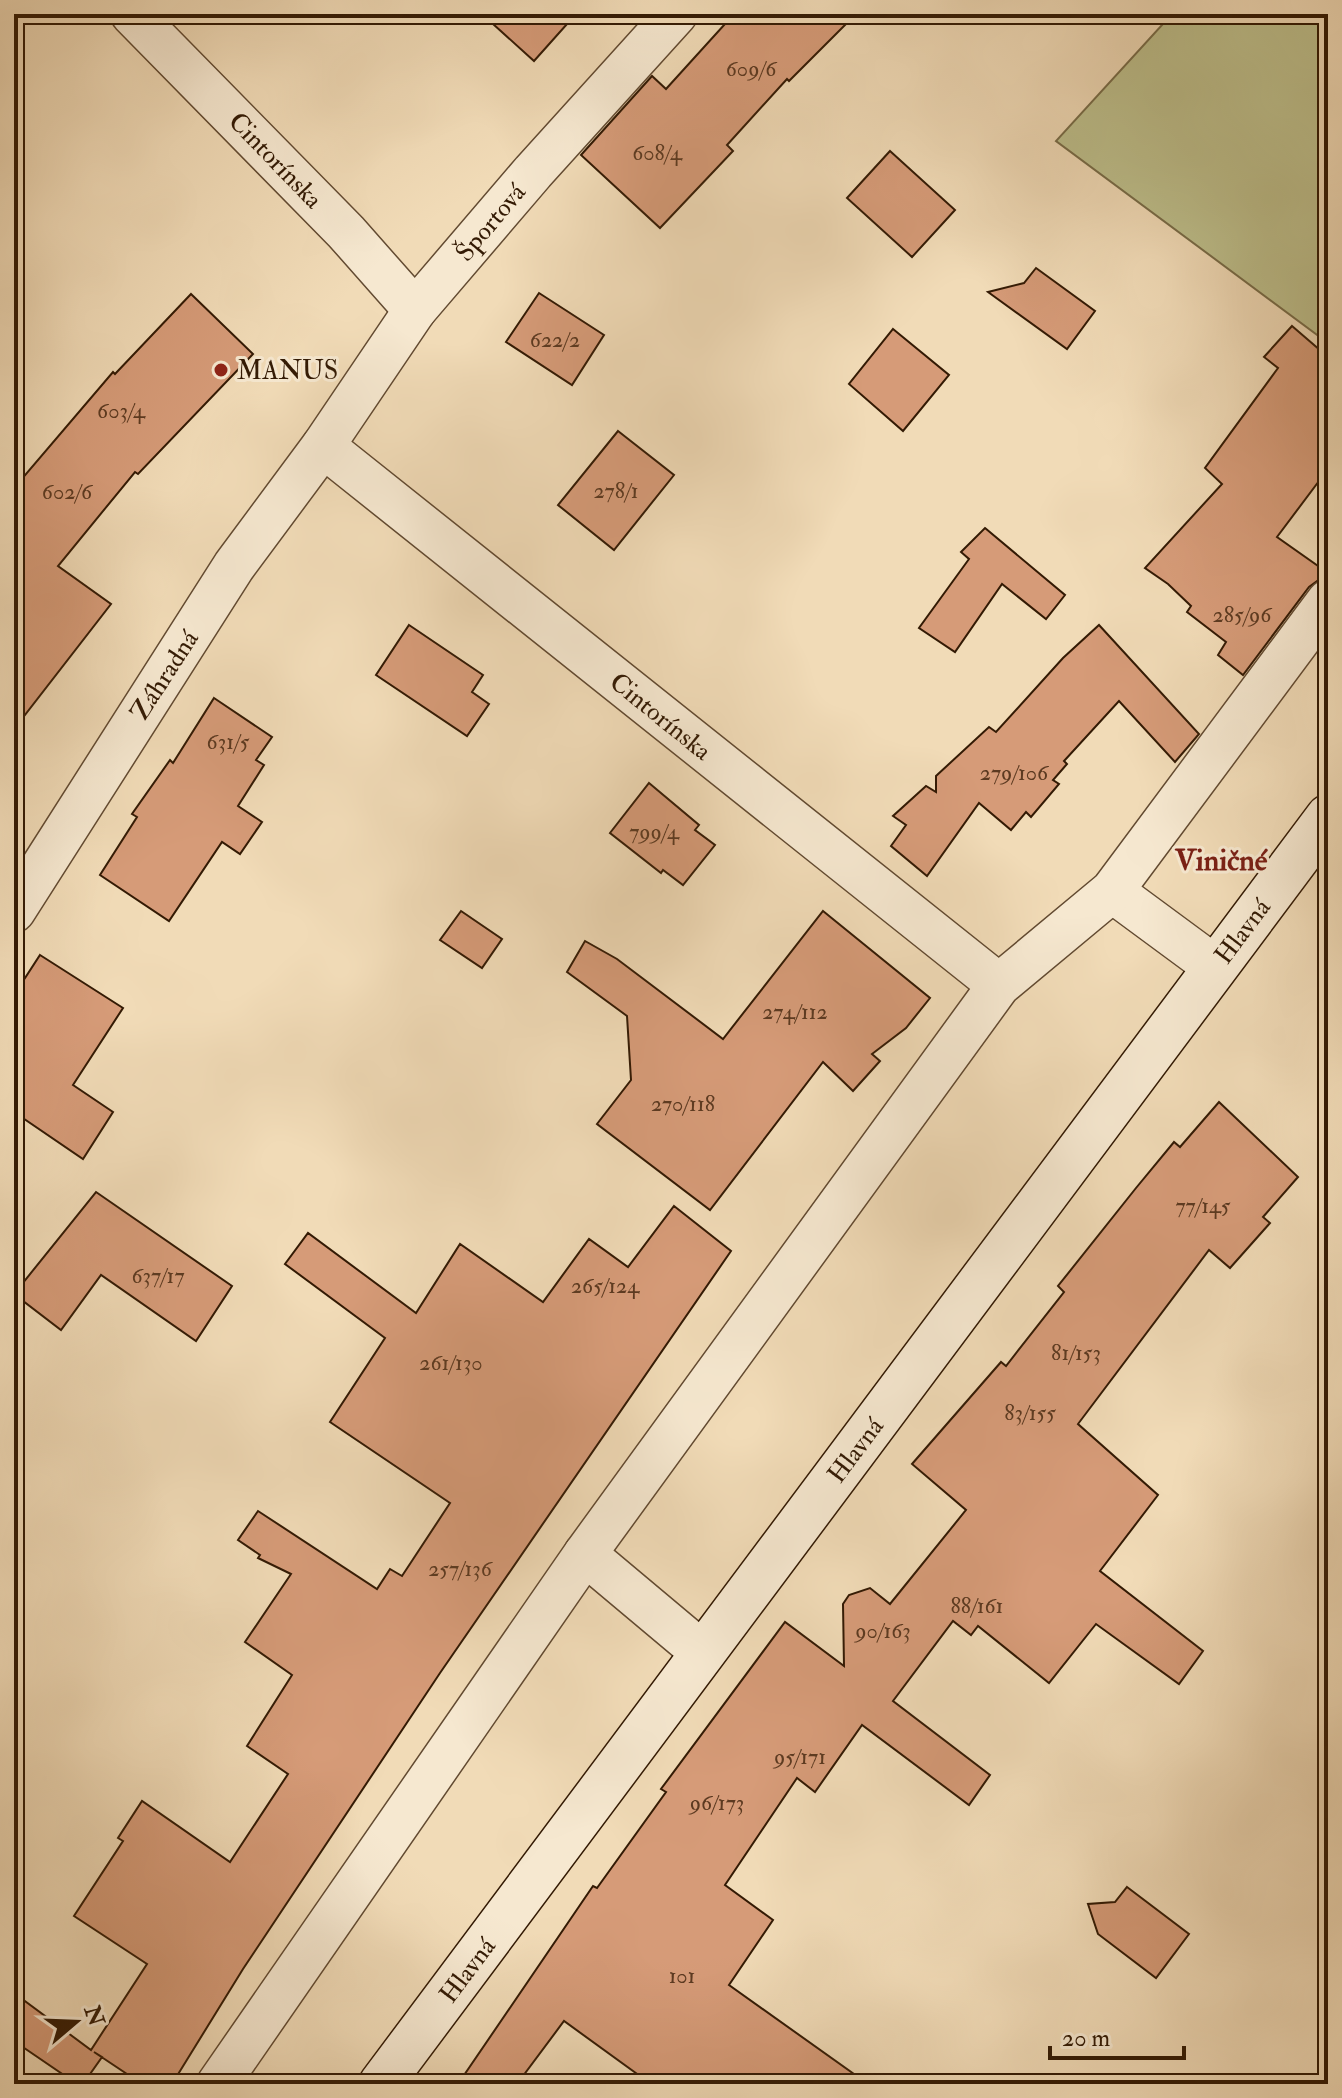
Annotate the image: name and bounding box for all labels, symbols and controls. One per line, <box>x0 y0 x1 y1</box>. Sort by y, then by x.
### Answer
house number: 609/6 <box>726 55 778 83</box>
street label: Cintorínska <box>222 106 329 216</box>
house number: 608/4 <box>632 139 683 167</box>
street label: Športová <box>447 176 534 269</box>
house number: 622/2 <box>530 326 580 354</box>
place label: MANUS <box>237 355 338 387</box>
marker: MANUS <box>212 361 230 379</box>
house number: 603/4 <box>97 397 146 425</box>
house number: 278/1 <box>593 477 639 505</box>
house number: 602/6 <box>42 478 94 506</box>
house number: 285/96 <box>1213 601 1273 629</box>
street label: Záhradná <box>124 624 206 727</box>
street label: Cintorínska <box>603 666 718 768</box>
house number: 631/5 <box>207 728 250 756</box>
house number: 279/106 <box>980 759 1050 787</box>
house number: 799/4 <box>629 818 680 846</box>
district label: Viničné <box>1174 842 1269 879</box>
street label: Hlavná <box>1208 892 1278 971</box>
house number: 274/112 <box>762 998 828 1026</box>
house number: 270/118 <box>651 1090 715 1118</box>
house number: 77/145 <box>1175 1192 1231 1220</box>
house number: 637/17 <box>131 1262 185 1290</box>
house number: 265/124 <box>571 1272 640 1300</box>
house number: 81/153 <box>1051 1339 1101 1367</box>
house number: 261/130 <box>419 1349 483 1377</box>
house number: 83/155 <box>1004 1399 1056 1427</box>
street label: Hlavná <box>821 1411 891 1490</box>
house number: 257/136 <box>428 1555 494 1583</box>
house number: 88/161 <box>951 1592 1003 1620</box>
house number: 90/163 <box>853 1617 911 1645</box>
house number: 95/171 <box>772 1743 826 1771</box>
house number: 96/173 <box>688 1789 744 1817</box>
street label: Hlavná <box>433 1931 503 2010</box>
house number: 101 <box>669 1962 695 1990</box>
north arrow <box>36 1982 116 2062</box>
text: N <box>77 2001 111 2030</box>
scale bar <box>1050 2010 1184 2060</box>
text: 20 m <box>1062 2023 1111 2054</box>

